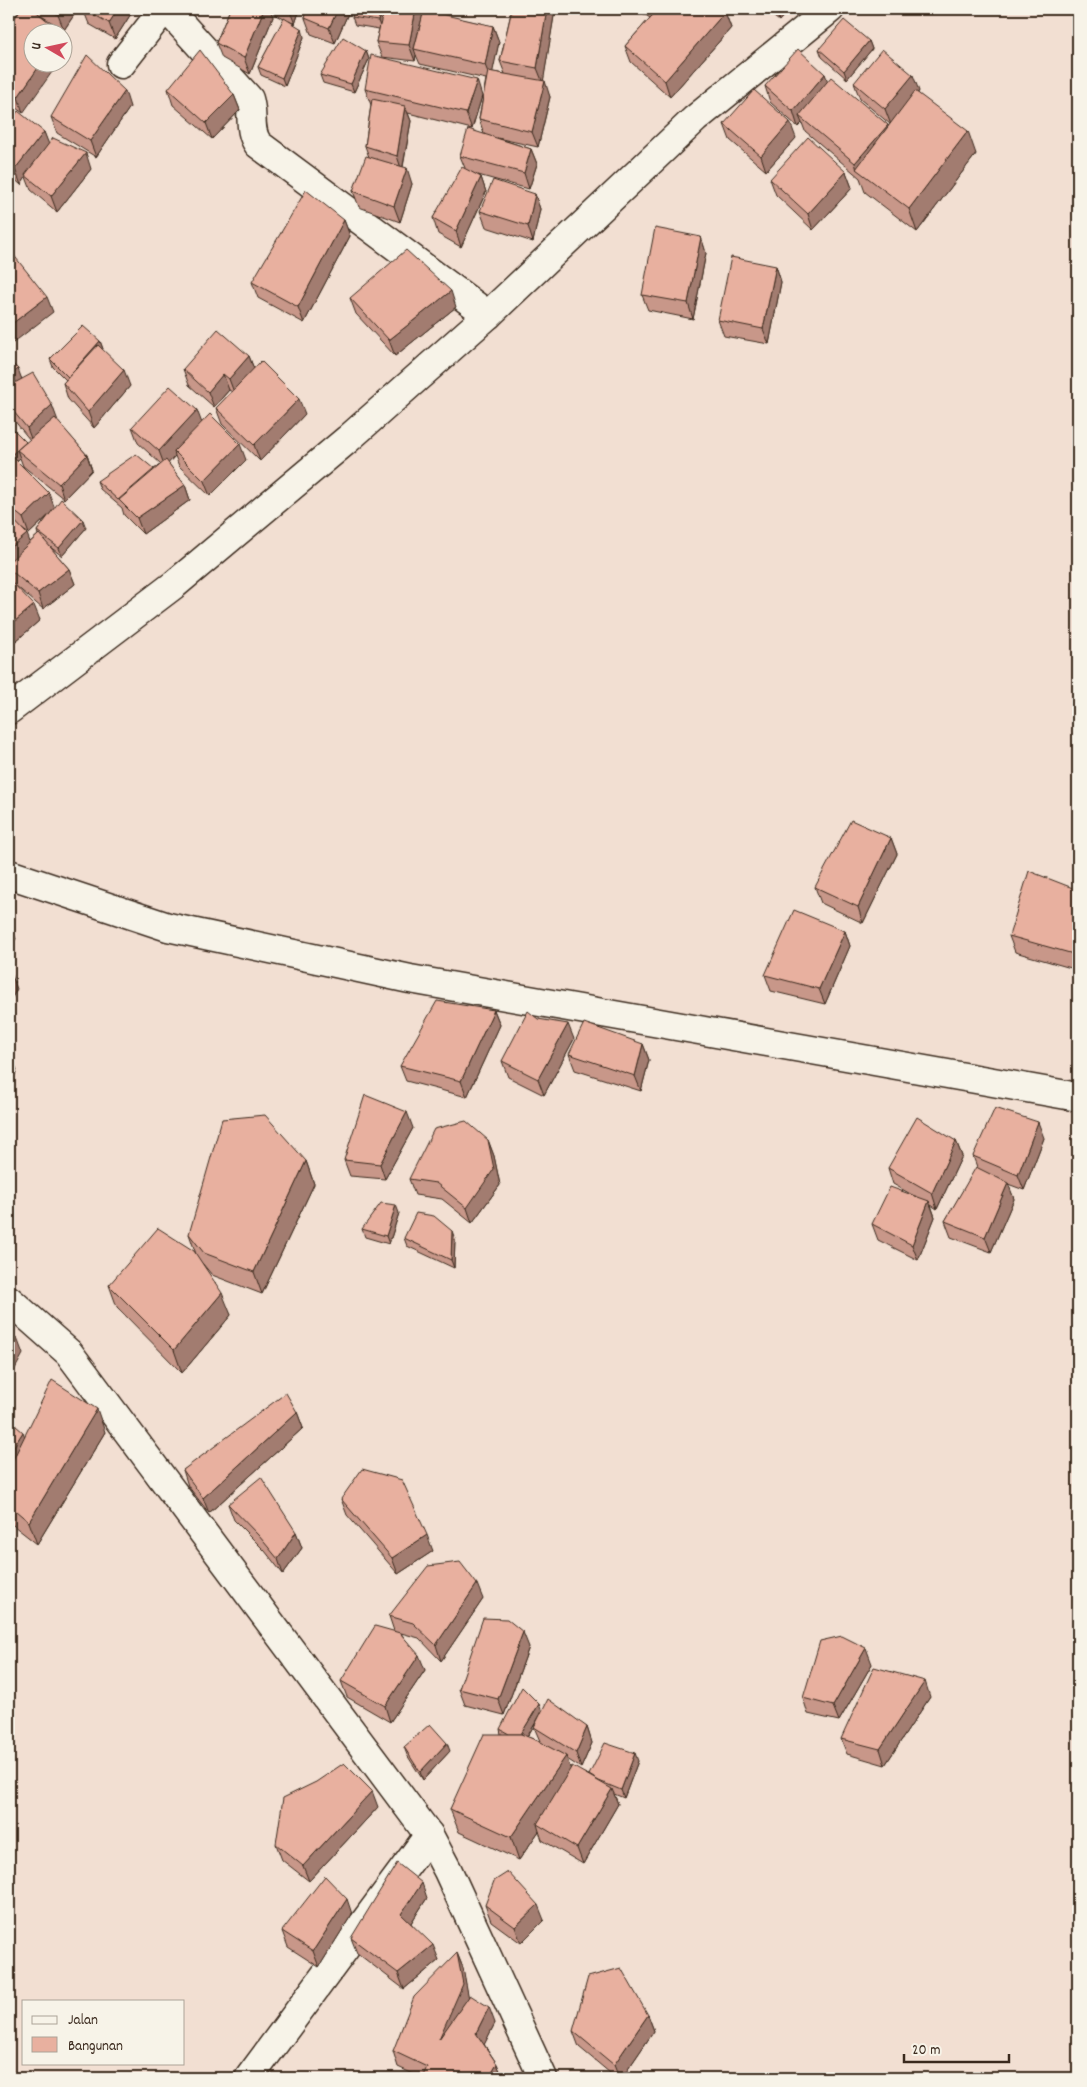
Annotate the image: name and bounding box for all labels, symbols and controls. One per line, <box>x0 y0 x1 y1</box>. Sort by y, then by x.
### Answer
north arrow <box>22 22 72 72</box>
text: U <box>27 41 48 51</box>
legend <box>22 2000 185 2064</box>
text: Jalan <box>68 2010 98 2032</box>
scale bar <box>904 2032 1010 2064</box>
text: Bangunan <box>68 2036 123 2058</box>
text: 20 m <box>912 2040 940 2062</box>

